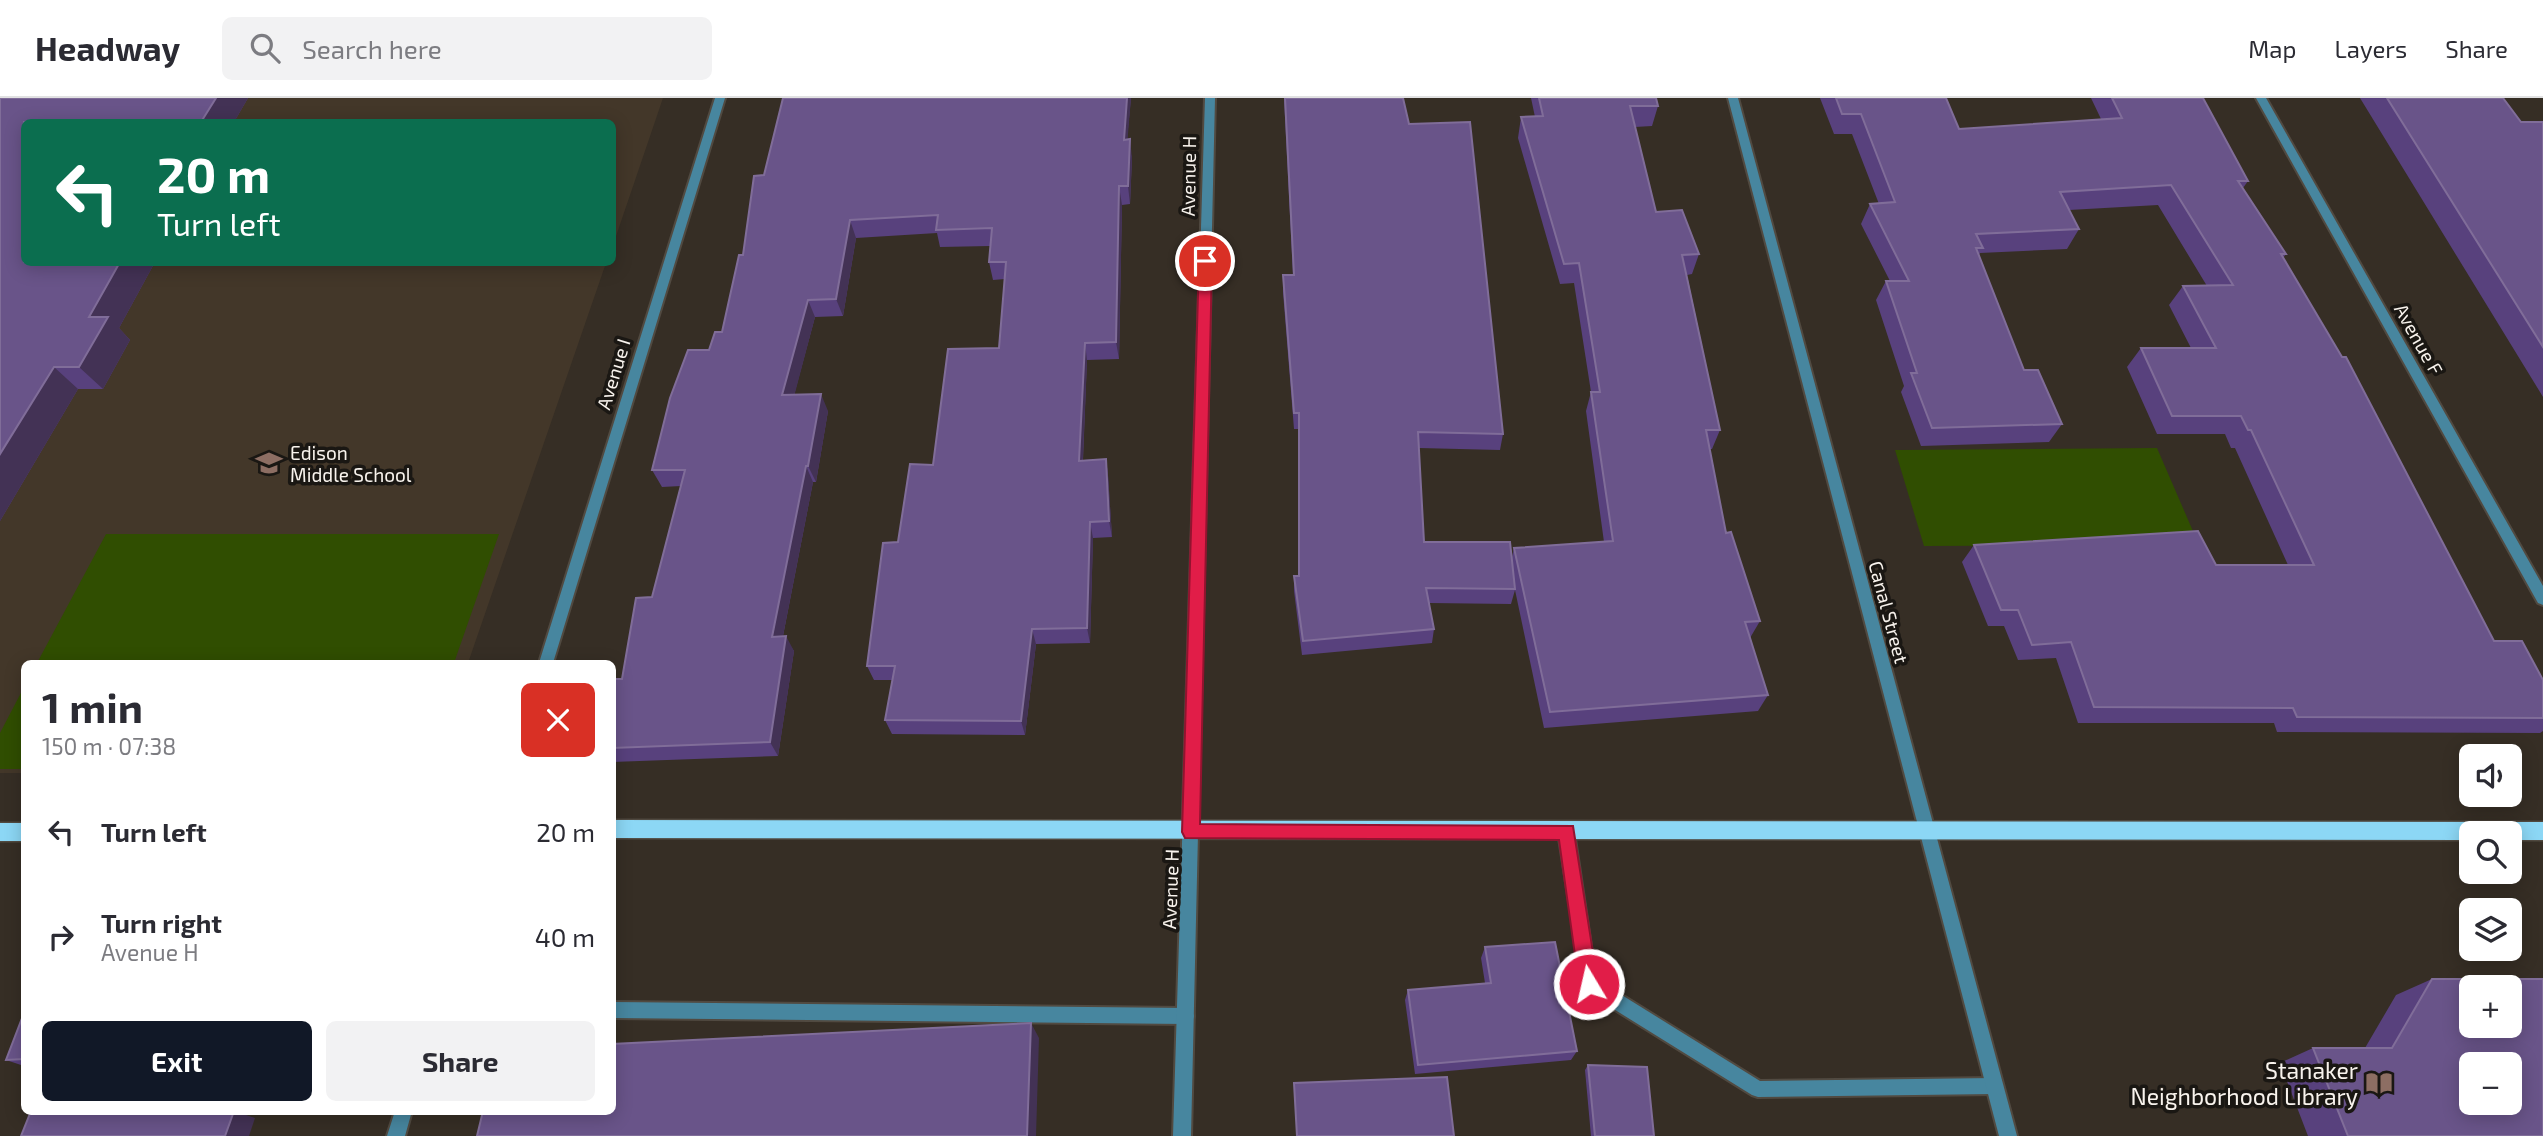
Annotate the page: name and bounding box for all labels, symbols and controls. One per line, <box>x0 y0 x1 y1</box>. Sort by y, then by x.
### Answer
search box <box>222 17 712 80</box>
text: Headway <box>35 28 180 68</box>
icon: search <box>246 29 284 67</box>
text: Search here <box>302 33 442 64</box>
text: Map <box>2248 34 2296 63</box>
text: Layers <box>2334 34 2407 63</box>
text: Share <box>2445 34 2508 63</box>
street label: Avenue H <box>1176 136 1200 216</box>
text: 20 m <box>157 144 270 203</box>
icon: left <box>42 147 133 238</box>
text: Turn left <box>157 204 281 242</box>
pin <box>1175 231 1235 291</box>
icon: arrive <box>1186 242 1224 280</box>
street label: Avenue F <box>2390 299 2448 379</box>
street label: Avenue I <box>591 336 635 412</box>
place label: Edison Middle School <box>290 441 412 486</box>
school or university icon: Edison Middle School <box>254 448 284 478</box>
street label: Canal Street <box>1864 558 1914 666</box>
text: 1 min <box>42 681 143 731</box>
button: close <box>521 683 595 757</box>
text: 150 m · 07:38 <box>42 732 176 760</box>
map controls <box>2459 744 2522 1115</box>
button: sound <box>2459 744 2522 807</box>
icon: left <box>42 813 80 851</box>
text: Turn left <box>101 816 207 847</box>
text: 20 m <box>536 816 595 847</box>
button: search <box>2459 821 2522 884</box>
street label: Avenue H <box>1157 848 1183 930</box>
button: layers <box>2459 898 2522 961</box>
text: Turn right <box>101 907 222 938</box>
icon: right <box>42 918 80 956</box>
text: 40 m <box>535 921 595 952</box>
text: Avenue H <box>101 938 199 966</box>
position arrow <box>1552 947 1626 1021</box>
button: + <box>2459 975 2522 1038</box>
button: Exit <box>42 1021 312 1101</box>
button: Share <box>326 1021 595 1101</box>
button: − <box>2459 1052 2522 1115</box>
place label: Stanaker Neighborhood Library <box>2130 1056 2358 1110</box>
library icon: Stanaker Neighborhood Library <box>2364 1068 2394 1098</box>

